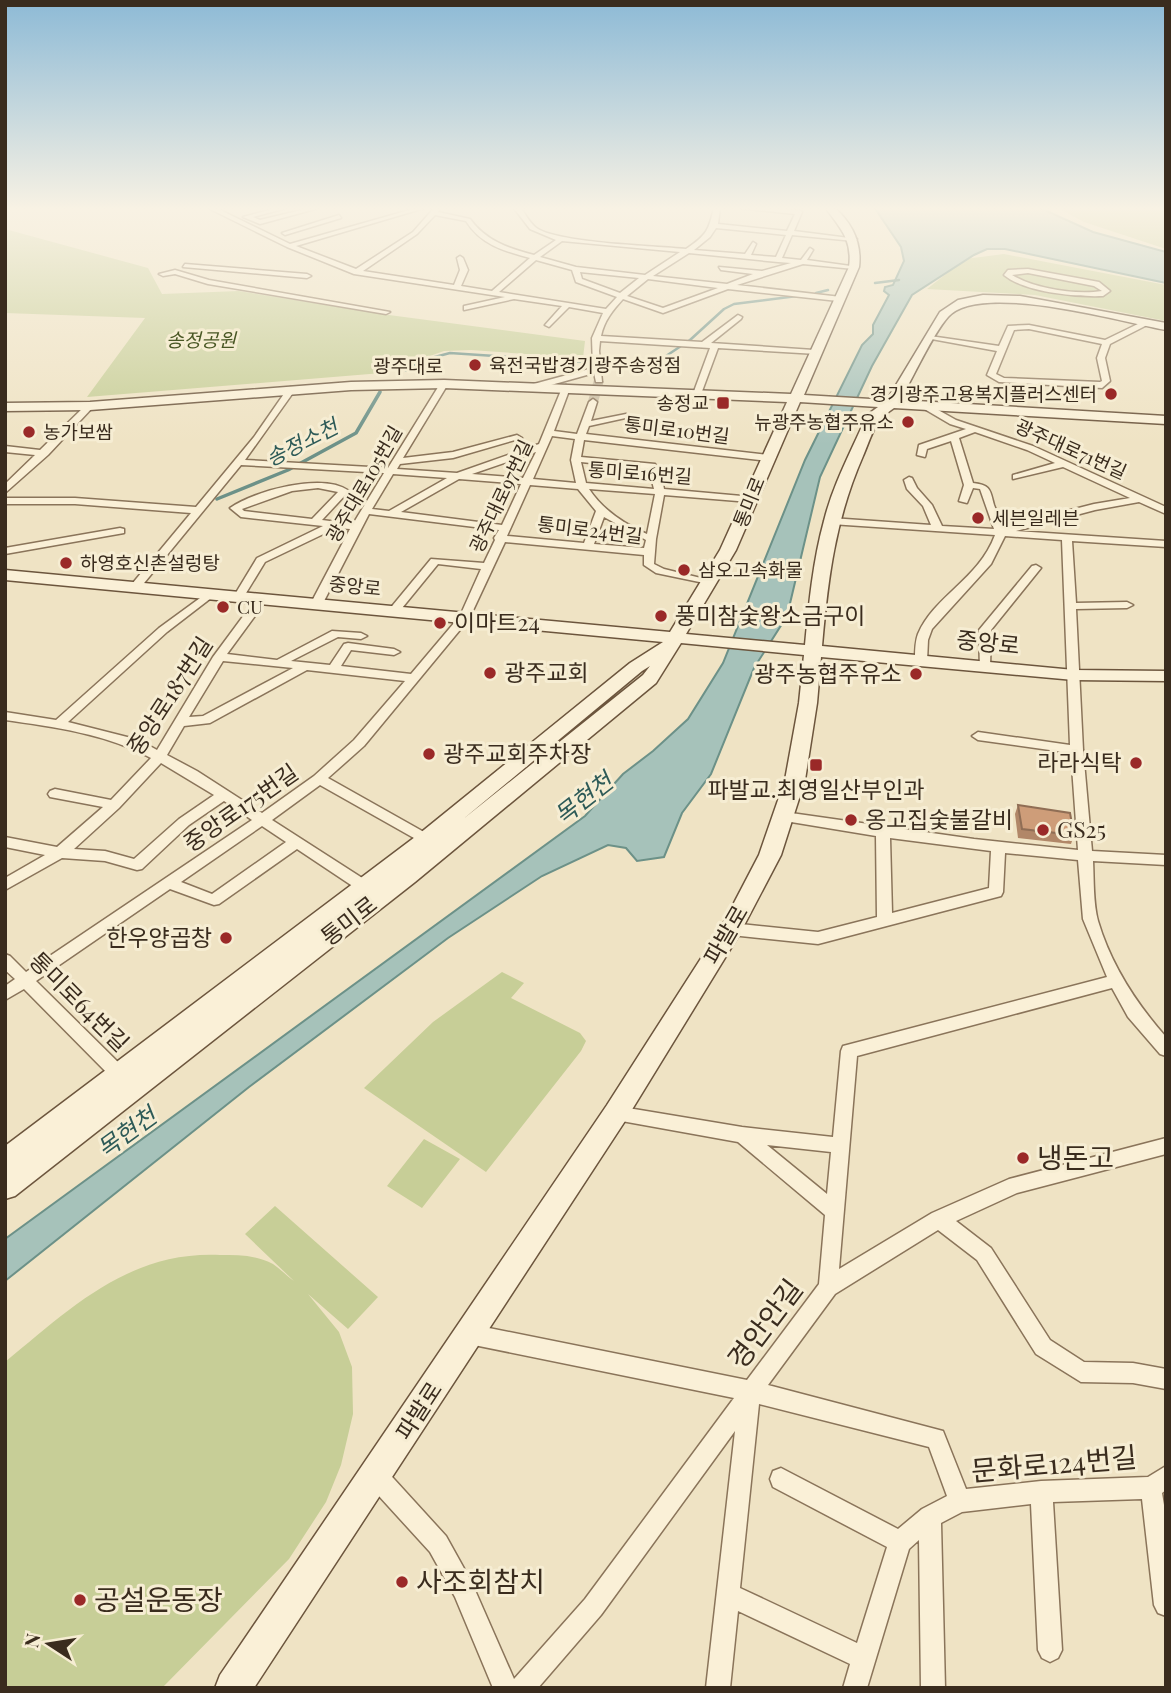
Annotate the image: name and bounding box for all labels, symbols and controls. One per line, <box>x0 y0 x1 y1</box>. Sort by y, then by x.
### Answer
park label: 송정공원 <box>166 326 237 352</box>
place label: 육전국밥경기광주송정점 <box>489 351 681 377</box>
street label: 광주대로 <box>373 352 443 378</box>
marker: 육전국밥경기광주송정점 <box>467 357 483 373</box>
place label: 경기광주고용복지플러스센터 <box>870 380 1097 406</box>
marker: 경기광주고용복지플러스센터 <box>1103 386 1119 402</box>
place label: 송정교 <box>657 389 709 415</box>
marker: 송정교 <box>715 395 731 411</box>
place label: 뉴광주농협주유소 <box>754 408 894 434</box>
water label: 송정소천 <box>260 410 344 471</box>
street label: 통미로10번길 <box>623 410 731 448</box>
street label: 광주대로71번길 <box>1011 412 1131 484</box>
marker: 뉴광주농협주유소 <box>900 414 916 430</box>
place label: 농가보쌈 <box>43 418 113 444</box>
street label: 광주대로105번길 <box>319 420 407 547</box>
marker: 농가보쌈 <box>21 424 37 440</box>
street label: 광주대로97번길 <box>462 435 538 556</box>
street label: 통미로16번길 <box>587 455 693 489</box>
street label: 통미로 <box>726 472 770 531</box>
place label: 세븐일레븐 <box>992 504 1079 530</box>
street label: 통미로24번길 <box>536 510 644 548</box>
marker: 세븐일레븐 <box>970 510 986 526</box>
place label: 하영호신촌설렁탕 <box>80 549 220 575</box>
marker: 하영호신촌설렁탕 <box>58 555 74 571</box>
place label: 삼오고속화물 <box>698 556 803 582</box>
marker: 삼오고속화물 <box>676 562 692 578</box>
street label: 중앙로 <box>328 569 383 601</box>
place label: CU <box>237 593 263 619</box>
marker: CU <box>215 599 231 615</box>
place label: 풍미참숯왕소금구이 <box>675 599 865 630</box>
place label: 이마트24 <box>454 606 540 637</box>
marker: 풍미참숯왕소금구이 <box>653 608 669 624</box>
marker: 이마트24 <box>432 615 448 631</box>
street label: 중앙로 <box>955 623 1021 660</box>
street label: 중앙로187번길 <box>119 630 219 760</box>
place label: 광주교회 <box>504 656 589 687</box>
place label: 광주농협주유소 <box>754 657 902 688</box>
marker: 광주교회 <box>482 665 498 681</box>
marker: 광주농협주유소 <box>908 666 924 682</box>
place label: 광주교회주차장 <box>443 737 591 768</box>
marker: 광주교회주차장 <box>421 746 437 762</box>
place label: 라라식탁 <box>1037 746 1122 777</box>
marker: 라라식탁 <box>1128 755 1144 771</box>
street label: 중앙로175번길 <box>177 756 304 858</box>
marker: 파발교.최영일산부인과 <box>808 757 824 773</box>
water label: 목현천 <box>547 763 621 830</box>
place label: 파발교.최영일산부인과 <box>707 773 925 804</box>
place label: 옹고집숯불갈비 <box>865 803 1013 834</box>
marker: 옹고집숯불갈비 <box>843 812 859 828</box>
place label: GS25 <box>1057 813 1106 844</box>
marker: GS25 <box>1035 822 1051 838</box>
street label: 통미로 <box>314 888 383 952</box>
street label: 파발로 <box>695 899 754 969</box>
place label: 한우양곱창 <box>106 921 212 952</box>
marker: 한우양곱창 <box>218 930 234 946</box>
street label: 통미로64번길 <box>23 944 137 1058</box>
water label: 목현천 <box>90 1097 164 1164</box>
place label: 냉돈고 <box>1037 1138 1114 1175</box>
marker: 냉돈고 <box>1015 1150 1031 1166</box>
street label: 경안안길 <box>718 1271 810 1375</box>
street label: 파발로 <box>387 1375 448 1445</box>
street label: 문화로124번길 <box>969 1437 1138 1488</box>
place label: 사조회참치 <box>416 1562 545 1599</box>
marker: 사조회참치 <box>394 1574 410 1590</box>
place label: 공설운동장 <box>94 1580 223 1617</box>
marker: 공설운동장 <box>72 1592 88 1608</box>
north arrow <box>14 1609 84 1679</box>
text: N <box>17 1631 46 1650</box>

